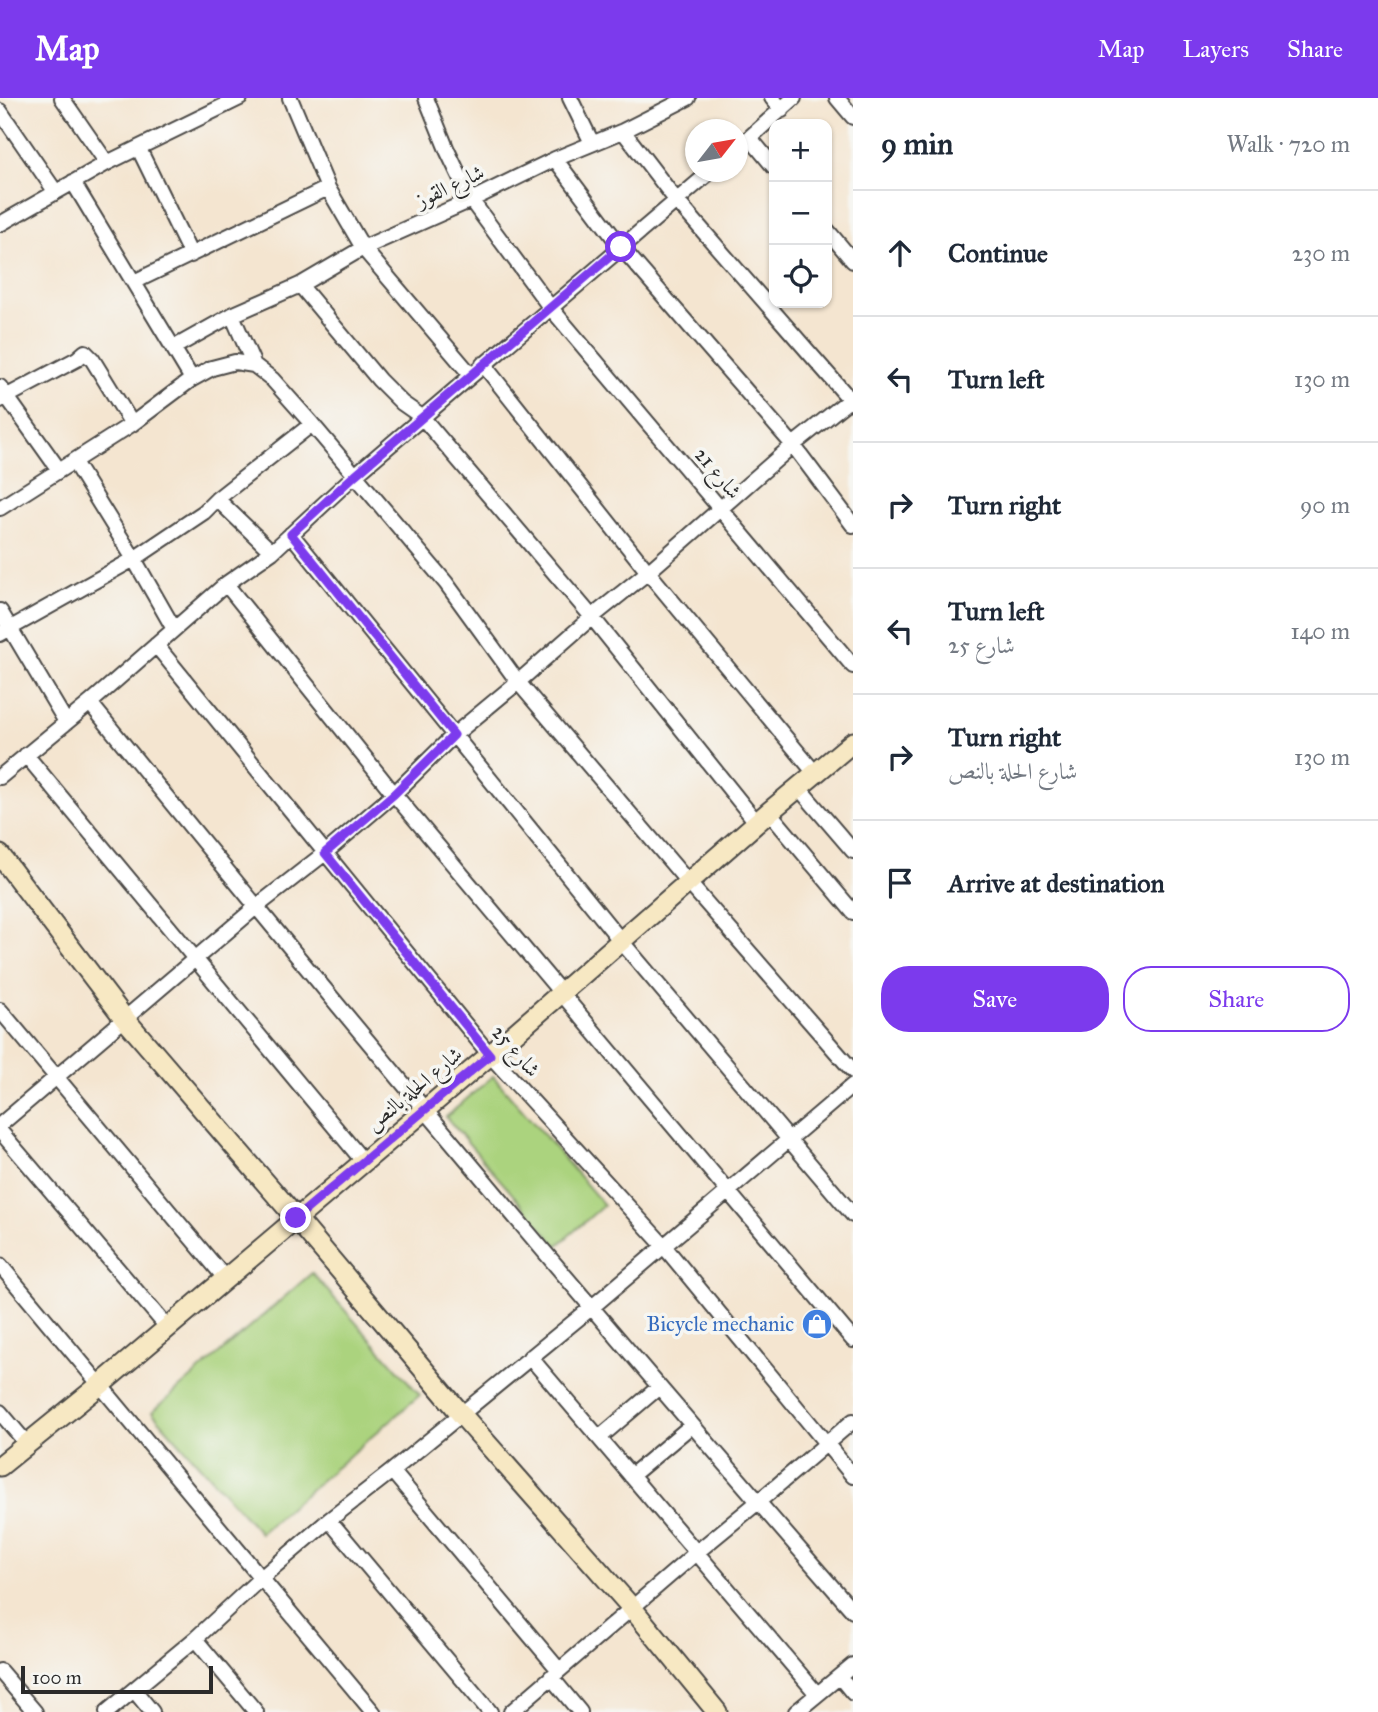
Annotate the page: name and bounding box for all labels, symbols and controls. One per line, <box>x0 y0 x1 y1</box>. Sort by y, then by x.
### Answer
text: Map <box>35 29 99 69</box>
text: Map <box>1098 34 1145 64</box>
text: Layers <box>1183 34 1249 64</box>
text: Share <box>1287 34 1343 64</box>
north arrow <box>685 119 748 182</box>
map controls <box>769 119 832 308</box>
button: + <box>769 119 832 182</box>
text: 9 min <box>881 126 953 162</box>
text: Walk · 720 m <box>1226 130 1350 158</box>
street label: شارع القوز <box>410 159 491 219</box>
button: − <box>769 182 832 245</box>
route start <box>605 231 636 262</box>
icon: ahead <box>881 234 919 272</box>
text: Continue <box>948 237 1048 269</box>
text: 230 m <box>1292 239 1350 267</box>
button: locate <box>769 245 832 308</box>
icon: left <box>881 360 919 398</box>
text: Turn left <box>948 363 1044 395</box>
text: 130 m <box>1294 365 1350 393</box>
street label: شارع 21 <box>685 442 747 507</box>
icon: right <box>881 486 919 524</box>
text: Turn right <box>948 489 1061 521</box>
text: 90 m <box>1300 491 1350 519</box>
text: Turn left <box>948 595 1044 627</box>
icon: left <box>881 612 919 650</box>
text: 140 m <box>1290 617 1350 645</box>
text: شارع 25 <box>948 631 1015 659</box>
text: Turn right <box>948 721 1061 753</box>
icon: right <box>881 738 919 776</box>
text: 130 m <box>1294 743 1350 771</box>
text: شارع الحلة بالنص <box>948 757 1077 785</box>
icon: arrive <box>881 864 919 902</box>
text: Arrive at destination <box>948 867 1165 899</box>
button: Save <box>881 966 1109 1032</box>
button: Share <box>1123 966 1350 1032</box>
street label: شارع 25 <box>482 1019 546 1086</box>
street label: شارع الحلة بالنص <box>360 1041 471 1141</box>
route end <box>280 1202 311 1233</box>
shop icon: Bicycle mechanic <box>800 1307 834 1341</box>
place label: Bicycle mechanic <box>647 1311 794 1337</box>
scale bar <box>21 1663 214 1695</box>
text: 100 m <box>32 1666 82 1689</box>

